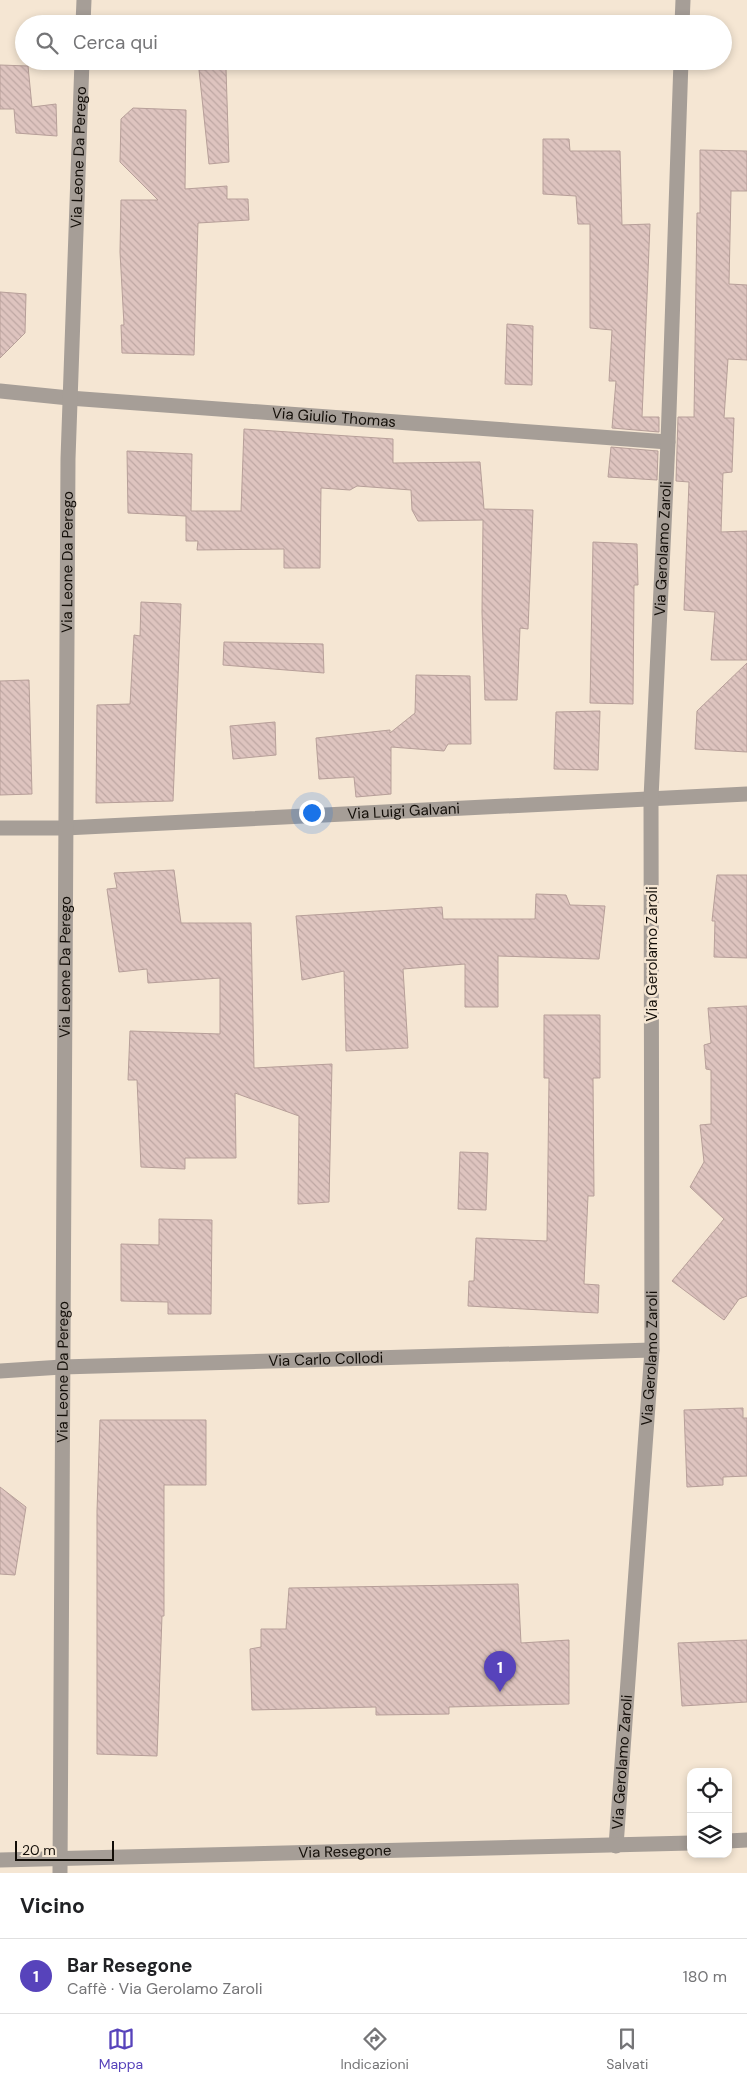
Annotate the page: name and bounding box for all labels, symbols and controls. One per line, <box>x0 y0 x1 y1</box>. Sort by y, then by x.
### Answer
search box <box>15 15 732 70</box>
icon: search <box>33 29 61 57</box>
text: Cerca qui <box>73 30 158 55</box>
street label: Via Leone Da Perego <box>66 86 91 229</box>
street label: Via Giulio Thomas <box>271 403 397 432</box>
street label: Via Gerolamo Zaroli <box>650 481 676 617</box>
street label: Via Leone Da Perego <box>57 491 78 633</box>
street label: Via Luigi Galvani <box>347 798 460 824</box>
your location <box>299 800 325 826</box>
street label: Via Gerolamo Zaroli <box>642 887 662 1021</box>
street label: Via Leone Da Perego <box>55 896 76 1038</box>
street label: Via Gerolamo Zaroli <box>637 1291 662 1426</box>
street label: Via Leone Da Perego <box>52 1301 73 1443</box>
street label: Via Carlo Collodi <box>268 1348 383 1371</box>
pin: 1 <box>484 1651 516 1692</box>
street label: Via Gerolamo Zaroli <box>607 1694 637 1830</box>
map controls <box>687 1768 732 1858</box>
button: locate <box>687 1768 732 1813</box>
button: layers <box>687 1813 732 1858</box>
scale bar <box>15 1838 114 1861</box>
street label: Via Resegone <box>298 1840 392 1863</box>
text: 20 m <box>22 1841 56 1859</box>
text: Vicino <box>20 1892 85 1920</box>
text: Bar Resegone <box>67 1953 192 1978</box>
text: 1 <box>33 1966 39 1987</box>
text: 180 m <box>683 1966 727 1987</box>
text: Caffè · Via Gerolamo Zaroli <box>67 1978 262 1999</box>
tab: Mappa <box>99 2025 143 2073</box>
tab: Indicazioni <box>340 2025 409 2073</box>
tab: Salvati <box>606 2025 648 2073</box>

